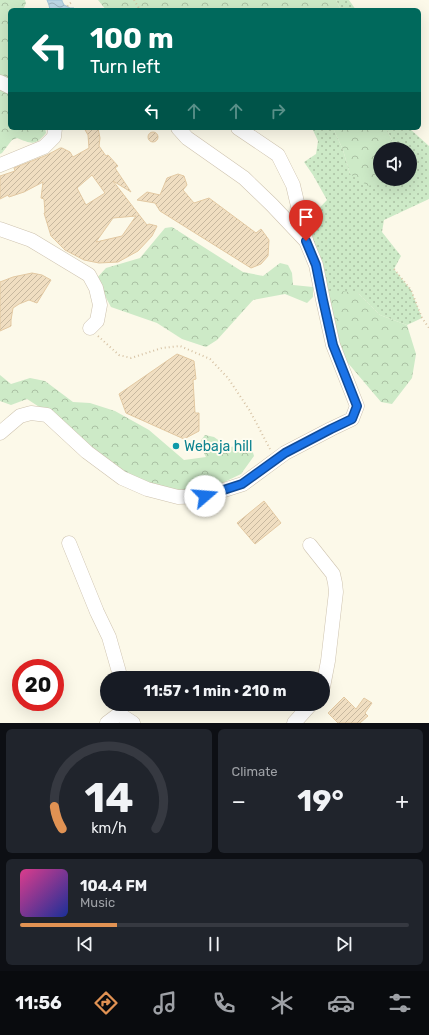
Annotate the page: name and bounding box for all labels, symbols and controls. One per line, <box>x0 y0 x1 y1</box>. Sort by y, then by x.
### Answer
text: 100 m <box>90 22 174 55</box>
icon: left <box>24 24 76 76</box>
text: Turn left <box>90 56 160 78</box>
icon: left <box>141 100 163 122</box>
icon: ahead <box>183 100 205 122</box>
icon: ahead <box>225 100 247 122</box>
icon: right <box>267 100 289 122</box>
map controls <box>373 142 417 186</box>
button: sound <box>373 142 417 186</box>
pin <box>289 200 323 241</box>
icon: arrive <box>295 206 317 228</box>
place label: Webaja hill <box>184 438 252 455</box>
marker: Webaja hill <box>171 441 181 451</box>
position arrow <box>184 475 226 517</box>
speed limit sign: 20 <box>12 659 64 711</box>
text: 11:57 · 1 min · 210 m <box>144 682 286 700</box>
text: Climate <box>232 764 278 779</box>
text: 14 <box>84 773 133 822</box>
text: 19° <box>297 783 344 819</box>
text: − <box>232 788 246 815</box>
text: + <box>395 788 409 815</box>
text: km/h <box>91 820 127 837</box>
text: 104.4 FM <box>80 877 147 895</box>
text: Music <box>80 895 115 910</box>
icon: previous <box>74 933 96 955</box>
icon: pause <box>203 933 225 955</box>
icon: next <box>333 933 355 955</box>
icon: directions <box>92 989 120 1017</box>
icon: music <box>151 989 179 1017</box>
icon: phone <box>210 989 238 1017</box>
icon: climate <box>268 989 296 1017</box>
icon: car <box>327 989 355 1017</box>
icon: filters <box>386 989 414 1017</box>
text: 11:56 <box>15 992 62 1014</box>

